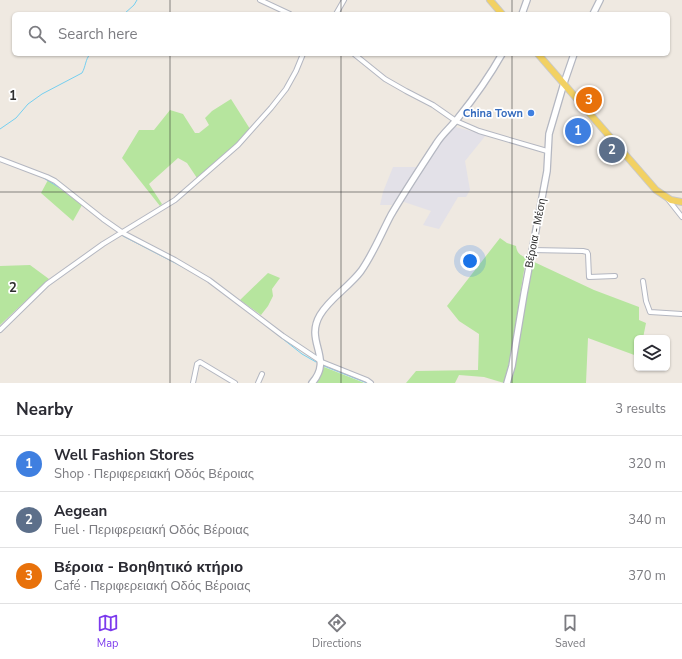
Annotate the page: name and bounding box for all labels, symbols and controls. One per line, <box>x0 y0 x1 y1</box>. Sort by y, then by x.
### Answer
search box <box>12 12 670 56</box>
icon: search <box>26 23 48 45</box>
text: Search here <box>58 24 138 44</box>
pin: 3 <box>576 85 602 115</box>
text: 1 <box>9 87 17 105</box>
place label: China Town <box>463 106 523 121</box>
marker: China Town <box>526 108 536 118</box>
pin: 1 <box>565 116 591 146</box>
pin: 2 <box>599 135 625 165</box>
street label: Βέροια - Μέση <box>521 197 550 269</box>
your location <box>460 251 480 271</box>
text: 2 <box>9 279 17 297</box>
map controls <box>634 335 670 371</box>
button: layers <box>634 335 670 371</box>
text: Nearby <box>16 398 73 421</box>
text: 3 results <box>615 400 666 418</box>
text: Well Fashion Stores <box>54 445 194 465</box>
text: 1 <box>25 455 33 473</box>
text: 320 m <box>628 455 666 473</box>
text: Shop · Περιφερειακή Οδός Βέροιας <box>54 465 254 483</box>
text: Aegean <box>54 501 107 521</box>
text: 2 <box>25 511 33 529</box>
text: 340 m <box>628 511 666 529</box>
text: Fuel · Περιφερειακή Οδός Βέροιας <box>54 521 249 539</box>
text: Βέροια - Βοηθητικό κτήριο <box>54 557 243 577</box>
text: 3 <box>25 567 33 585</box>
text: 370 m <box>628 567 666 585</box>
text: Café · Περιφερειακή Οδός Βέροιας <box>54 577 250 595</box>
tab: Map <box>97 612 119 651</box>
tab: Directions <box>312 612 362 651</box>
tab: Saved <box>555 612 585 651</box>

